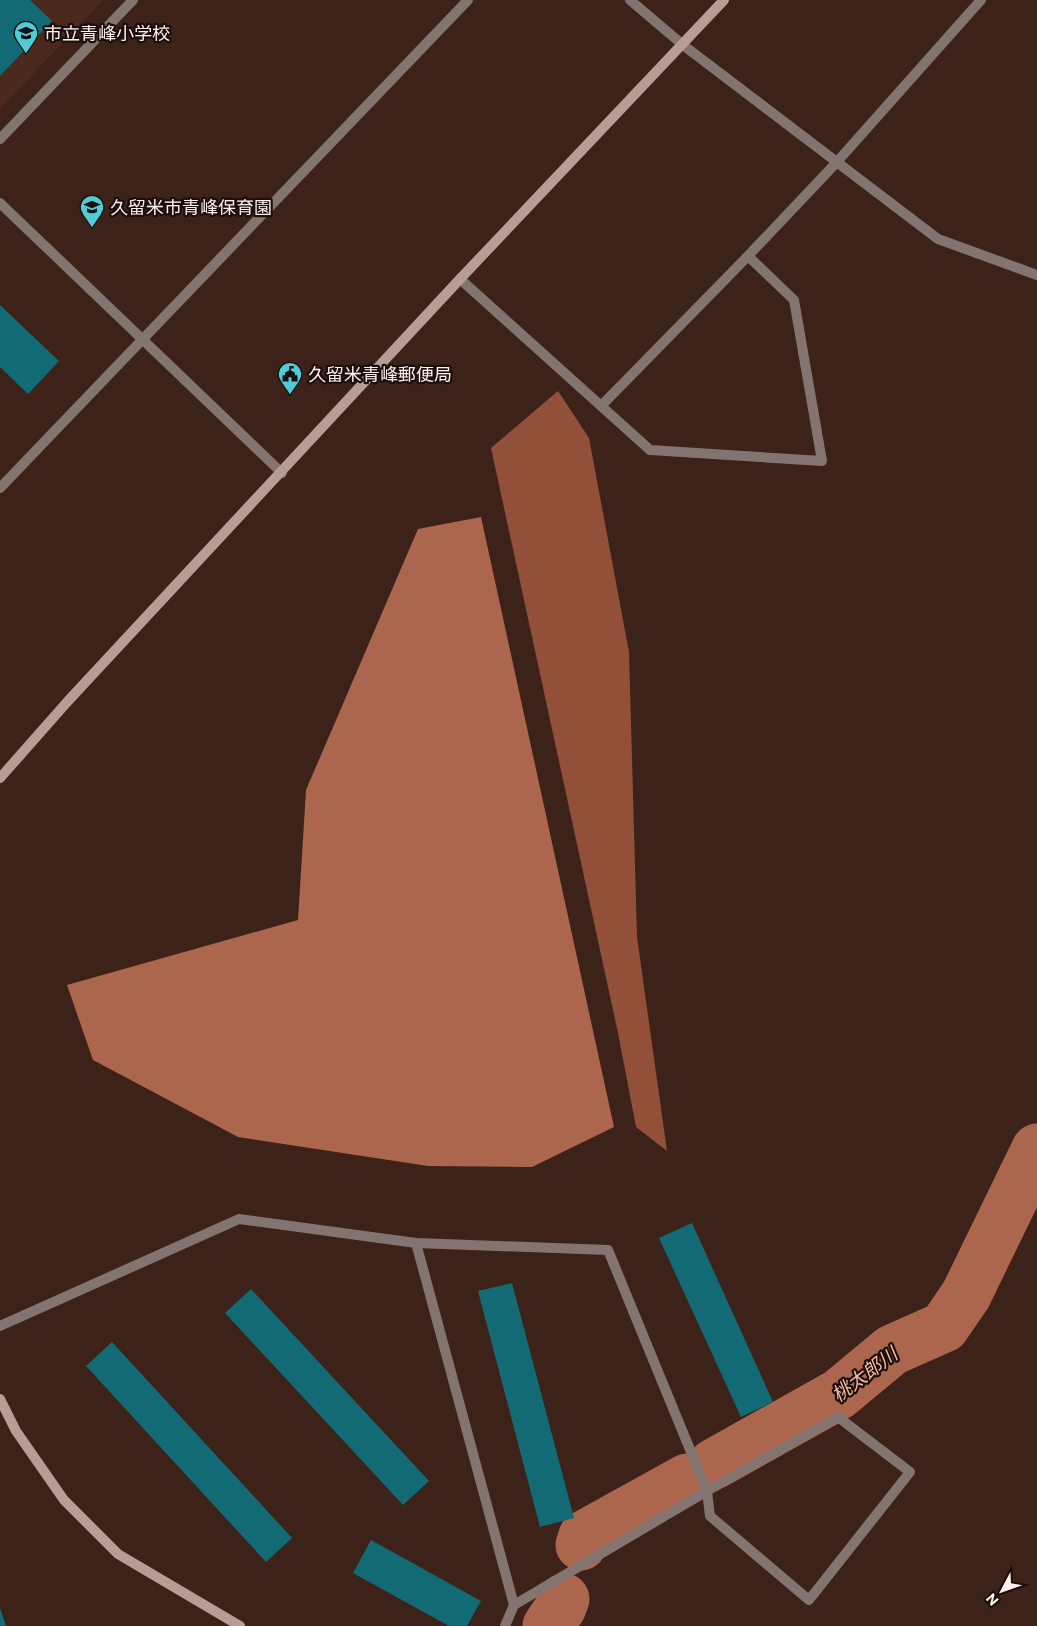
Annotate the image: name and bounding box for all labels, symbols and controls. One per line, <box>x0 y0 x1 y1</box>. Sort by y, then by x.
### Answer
school or university icon: 市立青峰小学校 <box>13 20 39 54</box>
place label: 市立青峰小学校 <box>44 22 170 44</box>
school or university icon: 久留米市青峰保育園 <box>79 194 105 228</box>
place label: 久留米市青峰保育園 <box>110 196 272 218</box>
public building icon: 久留米青峰郵便局 <box>277 361 303 395</box>
place label: 久留米青峰郵便局 <box>308 363 452 385</box>
water label: 桃太郎川 <box>827 1341 903 1406</box>
north arrow <box>977 1566 1027 1616</box>
text: N <box>982 1590 1002 1609</box>

